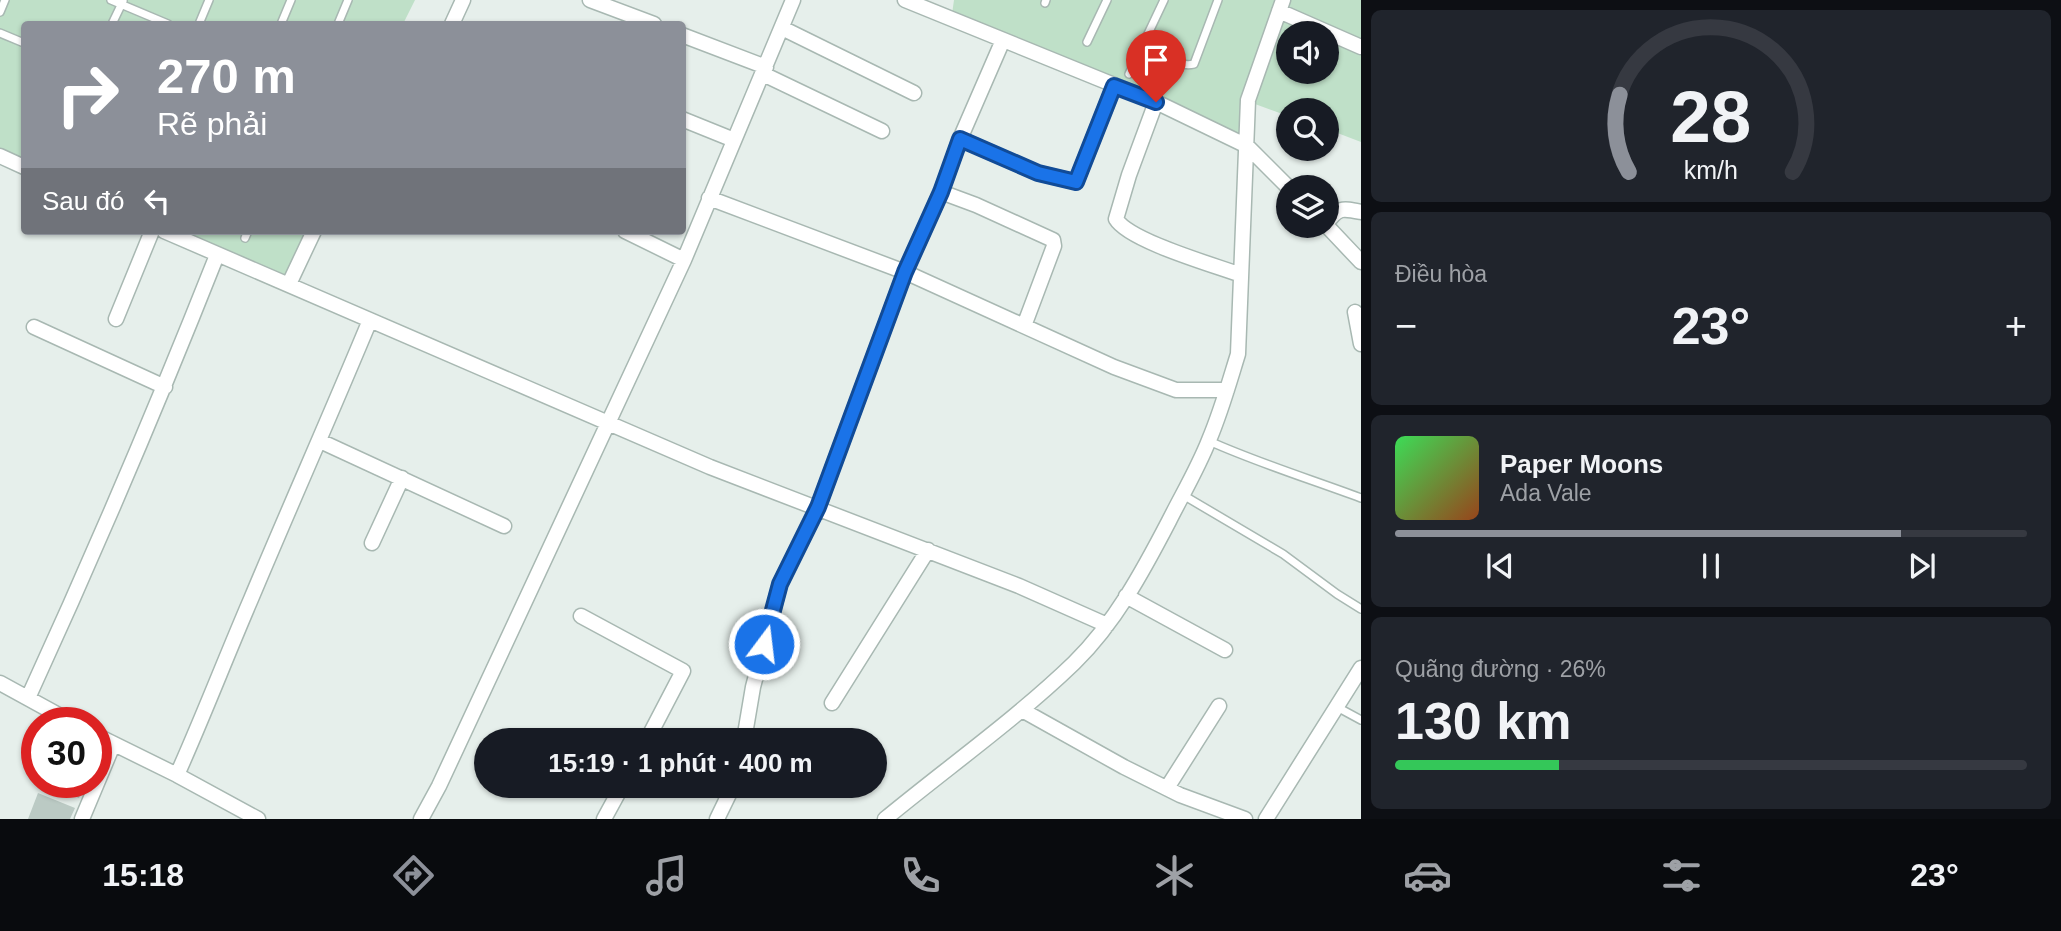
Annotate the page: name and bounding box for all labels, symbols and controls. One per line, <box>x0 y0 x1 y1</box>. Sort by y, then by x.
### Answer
map controls <box>1276 21 1339 238</box>
button: sound <box>1276 21 1339 84</box>
pin <box>1126 30 1186 102</box>
icon: arrive <box>1137 41 1175 79</box>
icon: right <box>42 49 133 140</box>
text: 270 m <box>157 49 296 103</box>
text: 28 <box>1671 77 1751 158</box>
button: search <box>1276 98 1339 161</box>
text: Rẽ phải <box>157 106 267 142</box>
text: km/h <box>1684 156 1738 184</box>
button: layers <box>1276 175 1339 238</box>
icon: left <box>138 182 176 220</box>
text: Sau đó <box>42 186 124 216</box>
text: Điều hòa <box>1395 261 1487 287</box>
text: 23° <box>1672 297 1750 355</box>
text: − <box>1395 305 1417 347</box>
text: + <box>2005 305 2027 347</box>
text: Paper Moons <box>1500 449 1663 479</box>
text: Ada Vale <box>1500 480 1592 506</box>
icon: previous <box>1481 547 1519 585</box>
icon: pause <box>1692 547 1730 585</box>
icon: next <box>1903 547 1941 585</box>
position arrow <box>727 607 801 681</box>
text: Quãng đường · 26% <box>1395 656 1606 682</box>
text: 130 km <box>1395 692 1571 750</box>
speed limit sign: 30 <box>21 707 112 798</box>
text: 15:19 · 1 phút · 400 m <box>548 748 813 778</box>
icon: directions <box>389 851 438 900</box>
icon: music <box>642 851 691 900</box>
icon: phone <box>896 851 945 900</box>
icon: climate <box>1150 851 1199 900</box>
icon: car <box>1403 851 1452 900</box>
icon: filters <box>1657 851 1706 900</box>
text: 15:18 <box>102 857 184 893</box>
text: 23° <box>1910 857 1959 893</box>

